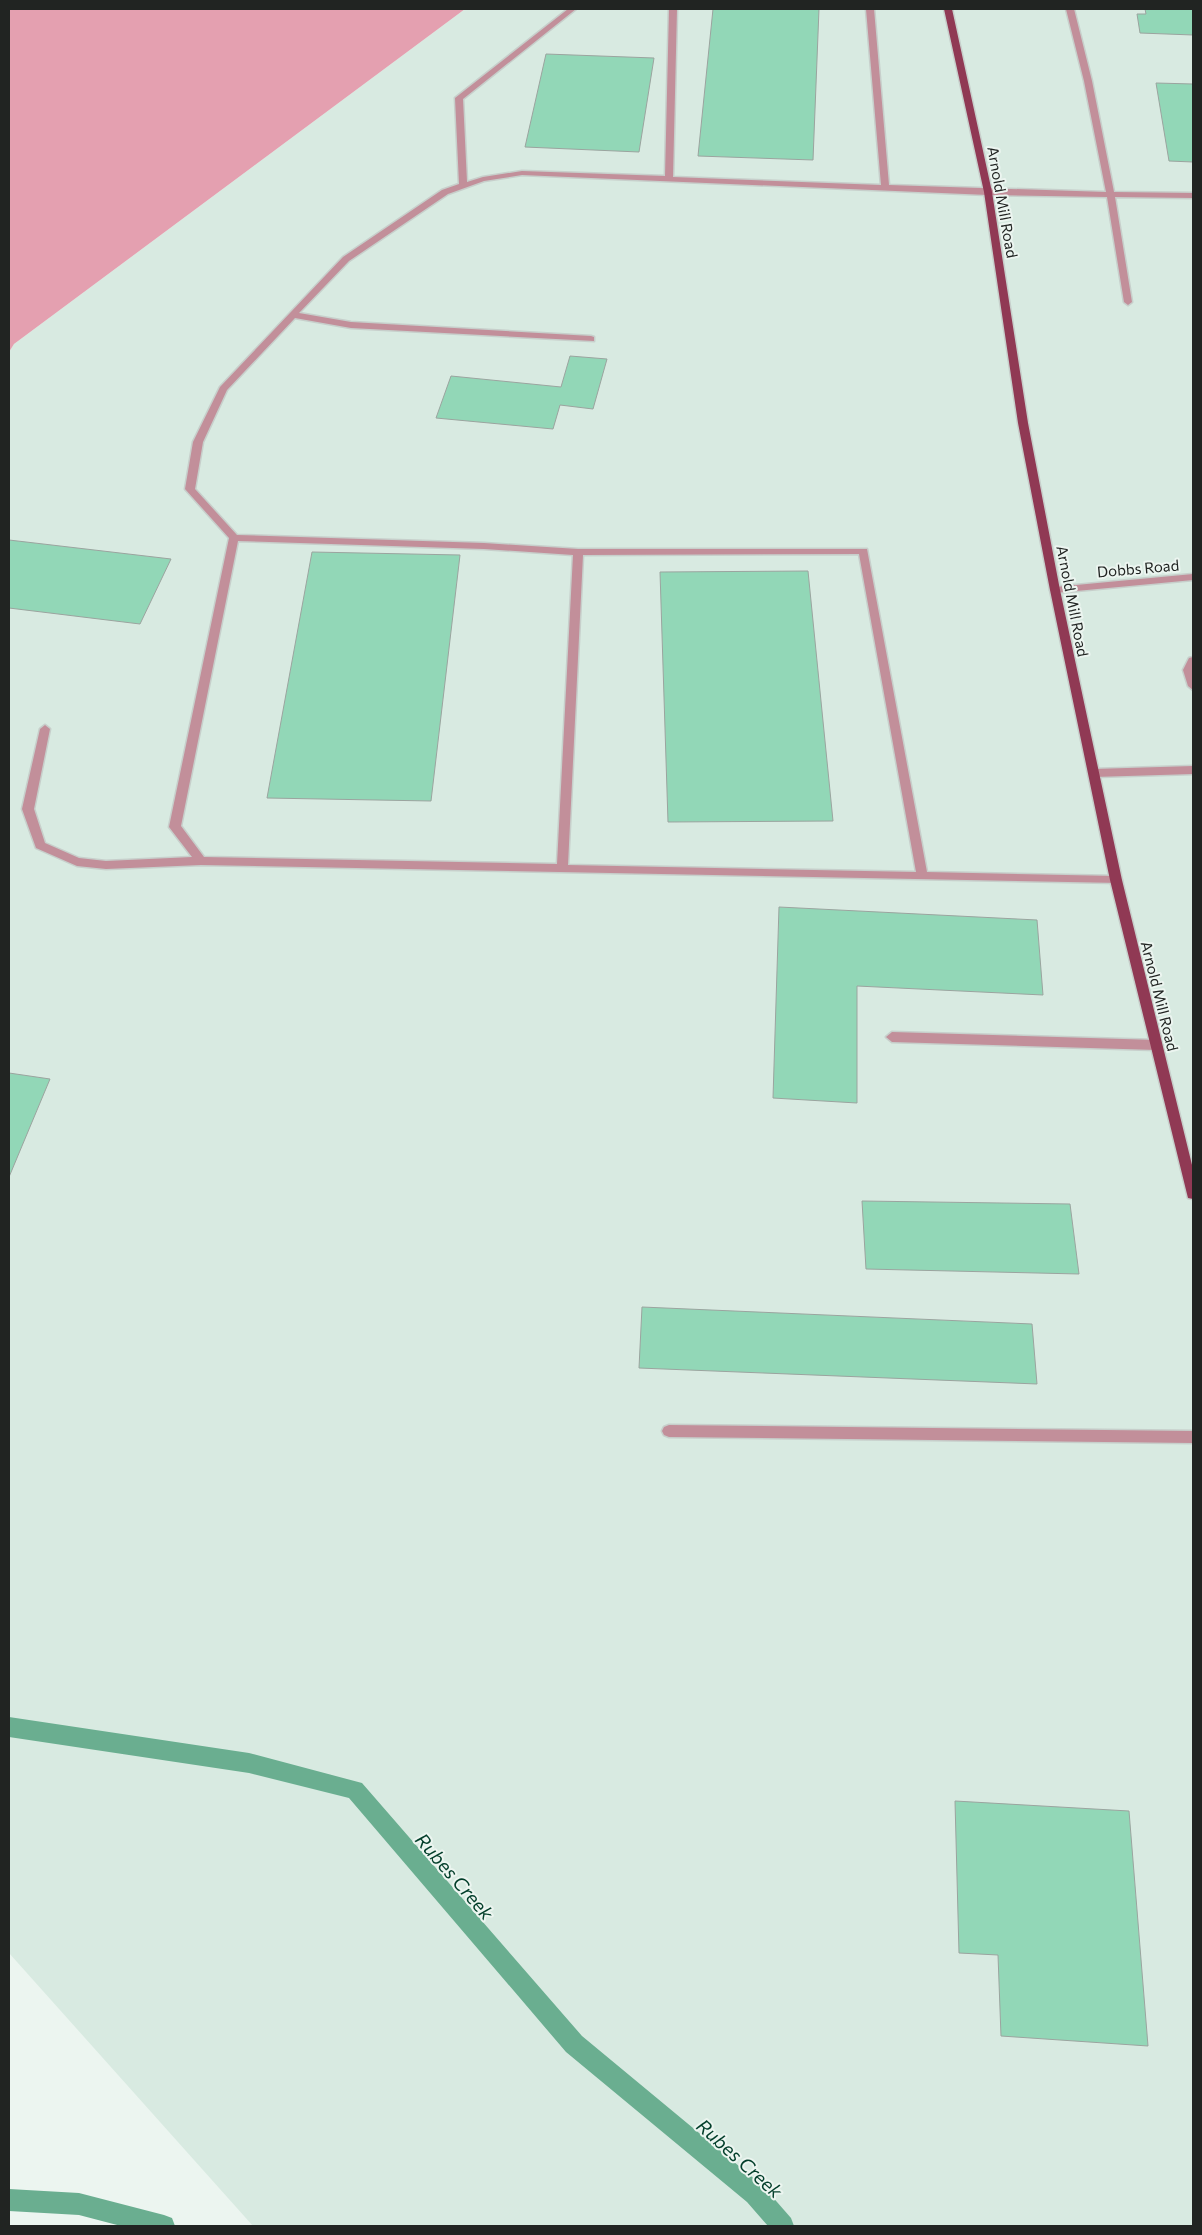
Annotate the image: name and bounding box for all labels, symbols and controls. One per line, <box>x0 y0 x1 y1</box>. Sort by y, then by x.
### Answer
street label: Arnold Mill Road <box>984 145 1022 259</box>
street label: Arnold Mill Road <box>1053 544 1093 658</box>
street label: Dobbs Road <box>1096 555 1180 581</box>
street label: Arnold Mill Road <box>1138 939 1182 1053</box>
water label: Rubes Creek <box>411 1828 499 1925</box>
water label: Rubes Creek <box>692 2114 788 2203</box>

